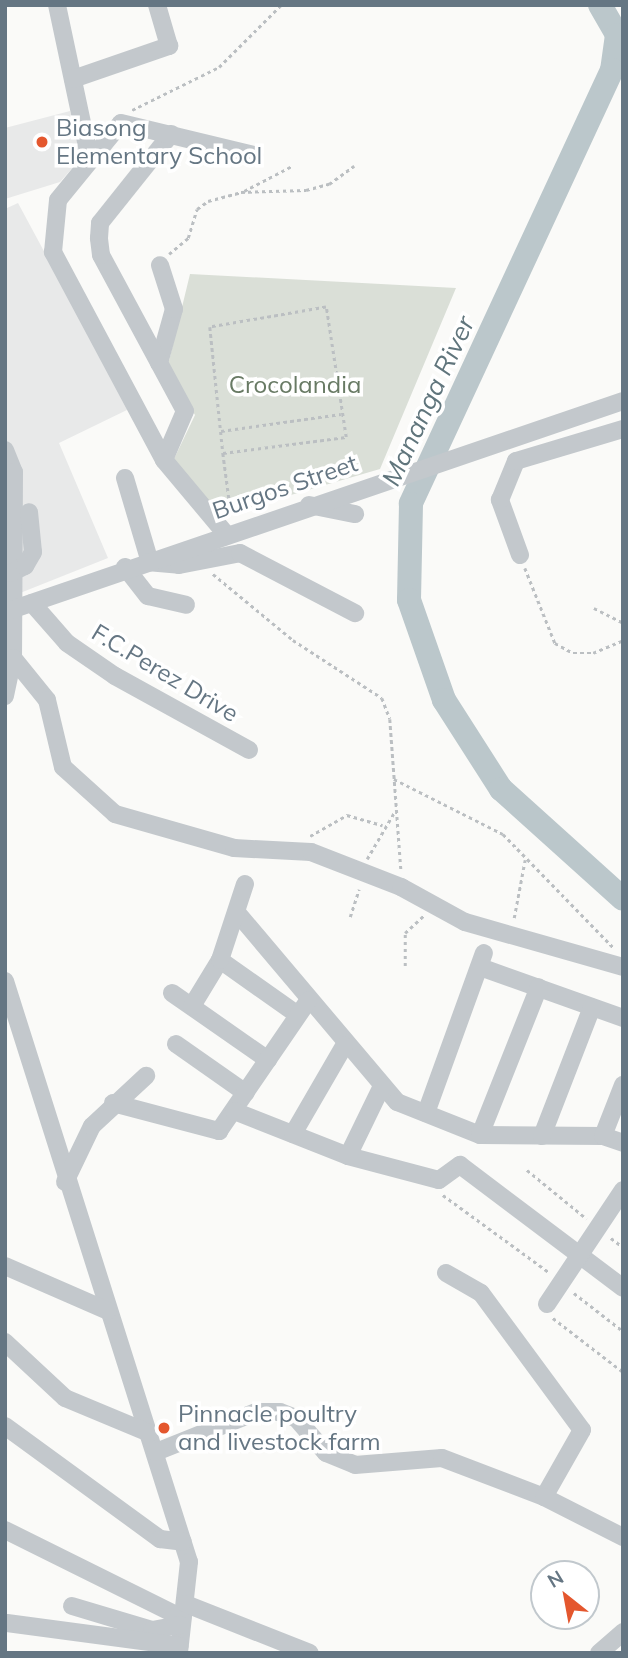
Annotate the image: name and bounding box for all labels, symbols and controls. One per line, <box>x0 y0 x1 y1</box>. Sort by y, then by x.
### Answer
place label: Biasong Elementary School <box>56 114 262 170</box>
marker: Biasong Elementary School <box>34 134 50 150</box>
water label: Mananga River <box>375 311 481 491</box>
park label: Crocolandia <box>229 371 361 399</box>
street label: Burgos Street <box>209 449 361 525</box>
street label: F.C.Perez Drive <box>86 618 244 728</box>
place label: Pinnacle poultry and livestock farm <box>178 1400 381 1456</box>
marker: Pinnacle poultry and livestock farm <box>156 1420 172 1436</box>
north arrow <box>530 1560 600 1630</box>
text: N <box>543 1565 568 1593</box>

